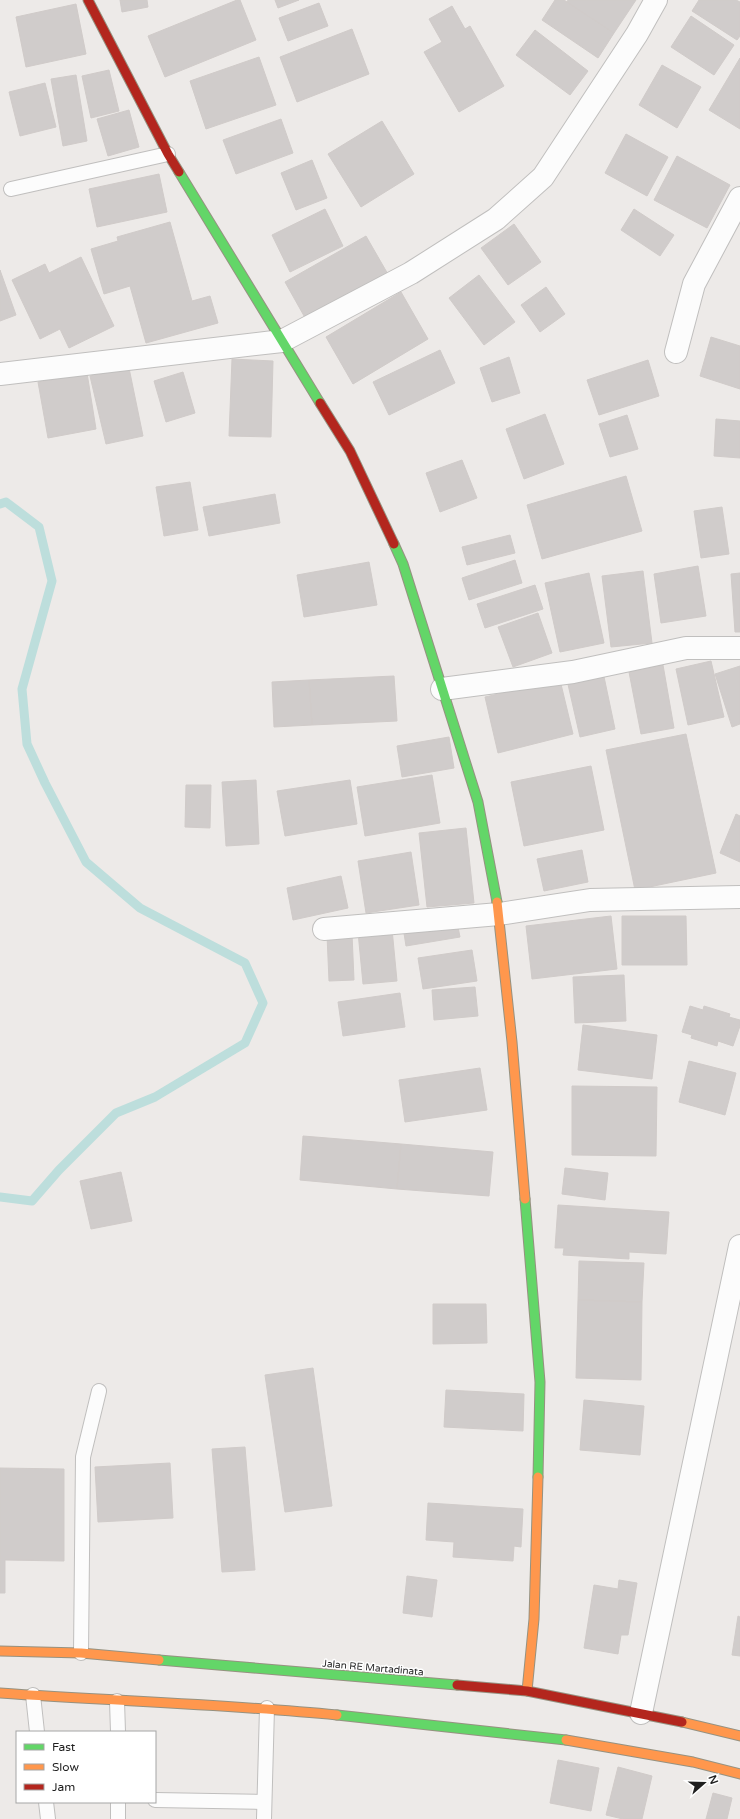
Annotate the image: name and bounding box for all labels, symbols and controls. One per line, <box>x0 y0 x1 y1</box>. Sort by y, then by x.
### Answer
street label: Jalan RE Martadinata <box>322 1658 424 1678</box>
legend <box>16 1731 156 1803</box>
text: Fast <box>52 1740 76 1754</box>
text: Slow <box>52 1760 79 1774</box>
north arrow <box>684 1763 724 1803</box>
text: N <box>705 1773 721 1786</box>
text: Jam <box>52 1780 75 1794</box>

